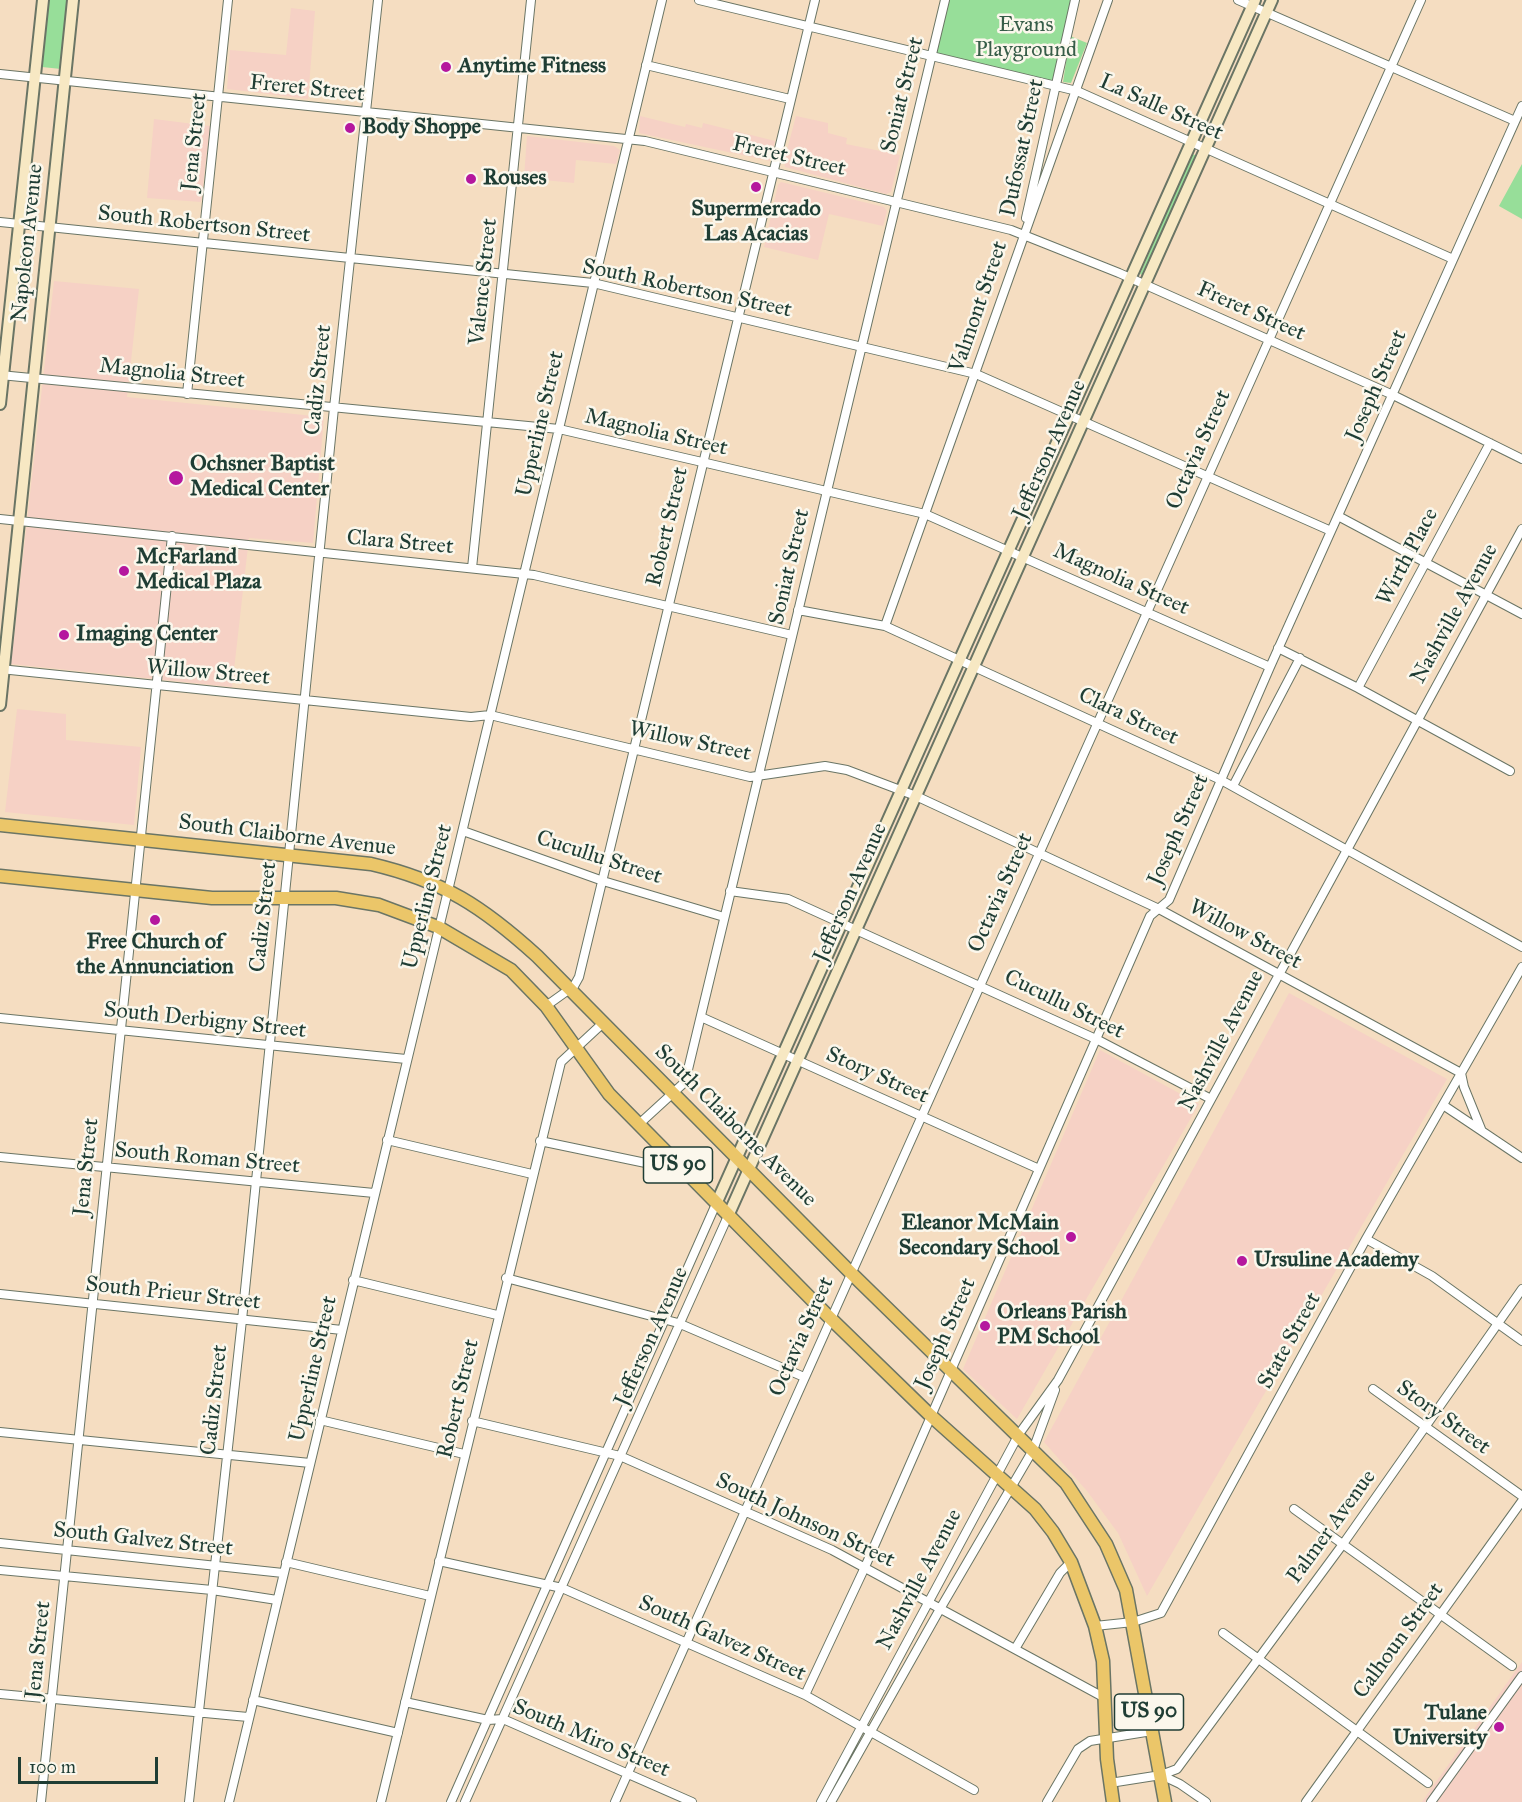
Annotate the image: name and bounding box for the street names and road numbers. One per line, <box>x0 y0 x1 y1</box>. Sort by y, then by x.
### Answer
street label: Soniat Street <box>876 34 930 156</box>
street label: La Salle Street <box>1095 69 1227 147</box>
street label: Freret Street <box>248 70 366 108</box>
street label: Dufossat Street <box>996 77 1050 219</box>
street label: Jena Street <box>177 92 213 192</box>
street label: Freret Street <box>730 131 848 183</box>
street label: Napoleon Avenue <box>7 163 49 323</box>
street label: South Robertson Street <box>97 201 311 249</box>
street label: Valence Street <box>464 217 504 347</box>
street label: Valmont Street <box>944 238 1014 376</box>
street label: South Robertson Street <box>580 254 794 324</box>
street label: Freret Street <box>1193 276 1309 348</box>
street label: Cadiz Street <box>300 323 338 437</box>
street label: Joseph Street <box>1341 326 1413 446</box>
street label: Upperline Street <box>511 349 571 499</box>
street label: Magnolia Street <box>98 353 246 395</box>
street label: Jefferson Avenue <box>1007 376 1093 524</box>
street label: Octavia Street <box>1161 386 1237 514</box>
street label: Magnolia Street <box>582 404 730 462</box>
street label: Robert Street <box>641 465 695 589</box>
street label: Wirth Place <box>1371 504 1445 610</box>
street label: Soniat Street <box>764 506 816 628</box>
street label: Clara Street <box>345 525 455 561</box>
street label: Magnolia Street <box>1049 538 1193 622</box>
street label: Nashville Avenue <box>1406 539 1504 689</box>
street label: Willow Street <box>145 654 271 692</box>
street label: Clara Street <box>1074 682 1182 752</box>
street label: Willow Street <box>627 716 753 768</box>
street label: Joseph Street <box>1143 770 1215 890</box>
street label: South Claiborne Avenue <box>177 810 397 862</box>
street label: Jefferson Avenue <box>808 819 894 967</box>
street label: Upperline Street <box>397 822 459 972</box>
street label: Cucullu Street <box>533 825 665 891</box>
street label: Octavia Street <box>963 829 1039 957</box>
street label: Cadiz Street <box>245 860 283 974</box>
street label: Willow Street <box>1184 894 1306 976</box>
street label: Cucullu Street <box>1000 965 1128 1045</box>
street label: Nashville Avenue <box>1174 966 1270 1116</box>
street label: South Derbigny Street <box>103 997 307 1045</box>
street label: South Claiborne Avenue <box>648 1039 822 1213</box>
street label: Story Street <box>822 1042 932 1110</box>
street label: Jena Street <box>69 1117 105 1217</box>
street label: South Roman Street <box>113 1138 301 1180</box>
road number: US 90 <box>644 1147 712 1183</box>
street label: Jefferson Avenue <box>609 1263 695 1411</box>
street label: South Prieur Street <box>84 1272 262 1316</box>
street label: Octavia Street <box>764 1273 840 1401</box>
street label: Joseph Street <box>910 1274 982 1394</box>
street label: State Street <box>1253 1288 1327 1394</box>
street label: Upperline Street <box>284 1294 344 1444</box>
street label: Robert Street <box>432 1337 486 1461</box>
street label: Cadiz Street <box>196 1343 234 1457</box>
street label: Story Street <box>1391 1375 1495 1461</box>
street label: Palmer Avenue <box>1282 1465 1382 1589</box>
street label: South Johnson Street <box>711 1468 899 1574</box>
street label: Nashville Avenue <box>872 1505 968 1655</box>
street label: South Galvez Street <box>52 1517 234 1563</box>
street label: Calhoun Street <box>1348 1578 1450 1704</box>
street label: South Galvez Street <box>634 1590 810 1688</box>
street label: Jena Street <box>21 1600 57 1700</box>
street label: South Miro Street <box>509 1694 673 1784</box>
road number: US 90 <box>1114 1694 1184 1730</box>

